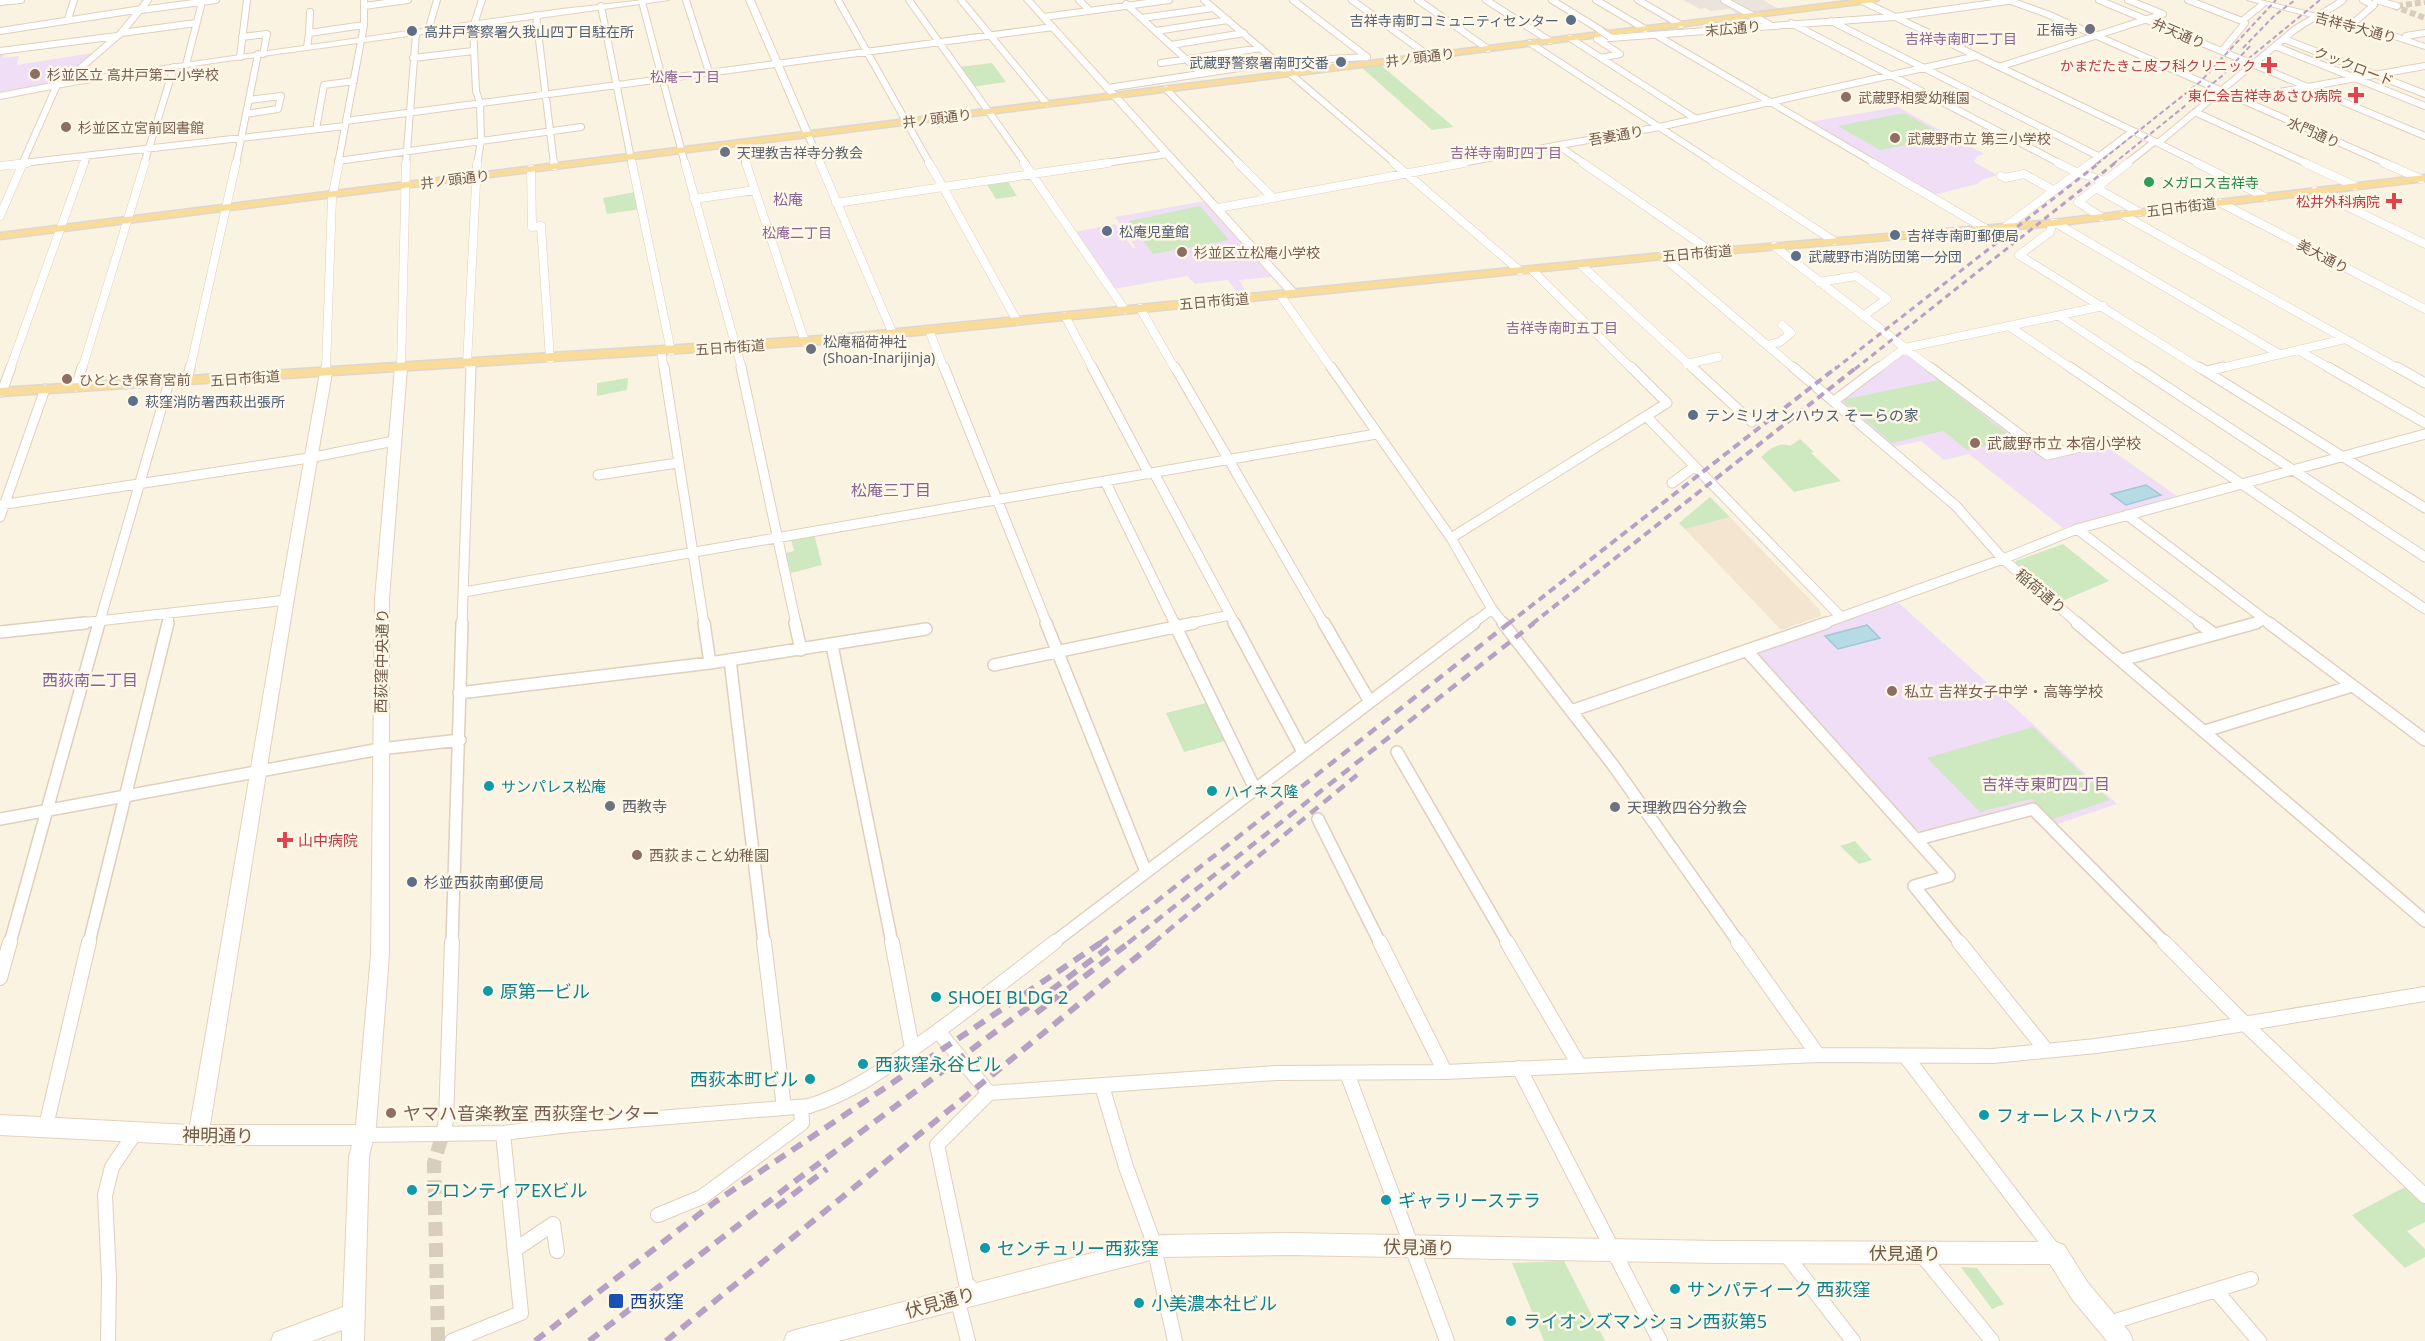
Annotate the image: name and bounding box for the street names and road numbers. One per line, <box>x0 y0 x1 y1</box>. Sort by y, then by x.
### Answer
street label: 吉祥寺大通り <box>2313 7 2399 47</box>
street label: 弁天通り <box>2150 13 2208 53</box>
street label: 末広通り <box>1704 16 1762 40</box>
street label: クックロード <box>2311 42 2397 90</box>
street label: 井ノ頭通り <box>1384 43 1456 71</box>
street label: 井ノ頭通り <box>901 104 973 132</box>
street label: 水門通り <box>2285 112 2343 152</box>
street label: 吾妻通り <box>1587 121 1645 149</box>
street label: 井ノ頭通り <box>419 165 491 193</box>
street label: 五日市街道 <box>2145 193 2217 221</box>
street label: 美大通り <box>2294 234 2352 278</box>
street label: 五日市街道 <box>1661 240 1733 266</box>
street label: 五日市街道 <box>1178 288 1250 314</box>
street label: 五日市街道 <box>694 335 766 359</box>
street label: 五日市街道 <box>209 366 281 390</box>
street label: 稲荷通り <box>2012 564 2070 618</box>
street label: 西荻窪中央通り <box>370 608 392 714</box>
street label: 神明通り <box>182 1122 254 1148</box>
street label: 伏見通り <box>1383 1234 1455 1260</box>
street label: 伏見通り <box>1869 1241 1941 1265</box>
street label: 伏見通り <box>902 1281 978 1323</box>

